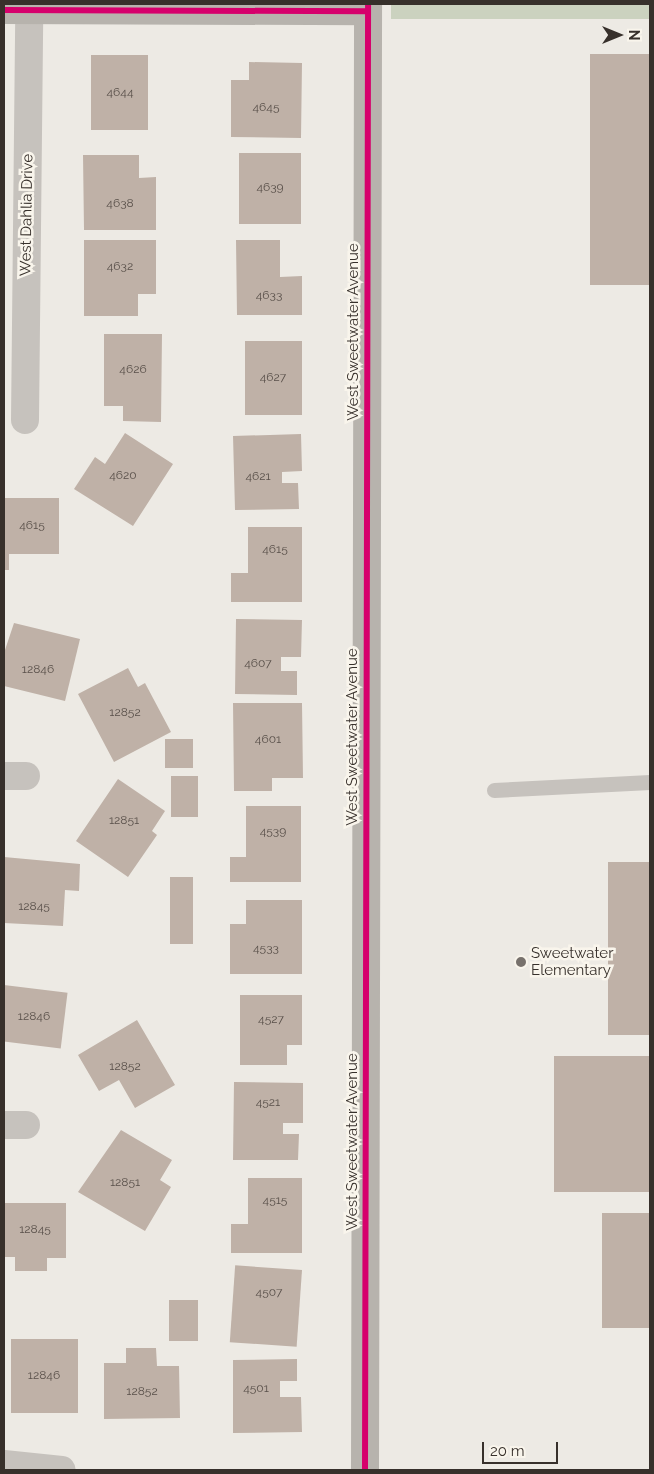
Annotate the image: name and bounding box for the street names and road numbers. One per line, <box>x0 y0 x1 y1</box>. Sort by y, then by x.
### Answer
street label: West Dahlia Drive <box>17 154 37 276</box>
street label: West Sweetwater Avenue <box>345 243 363 421</box>
street label: West Sweetwater Avenue <box>344 648 362 826</box>
street label: West Sweetwater Avenue <box>344 1053 362 1231</box>

